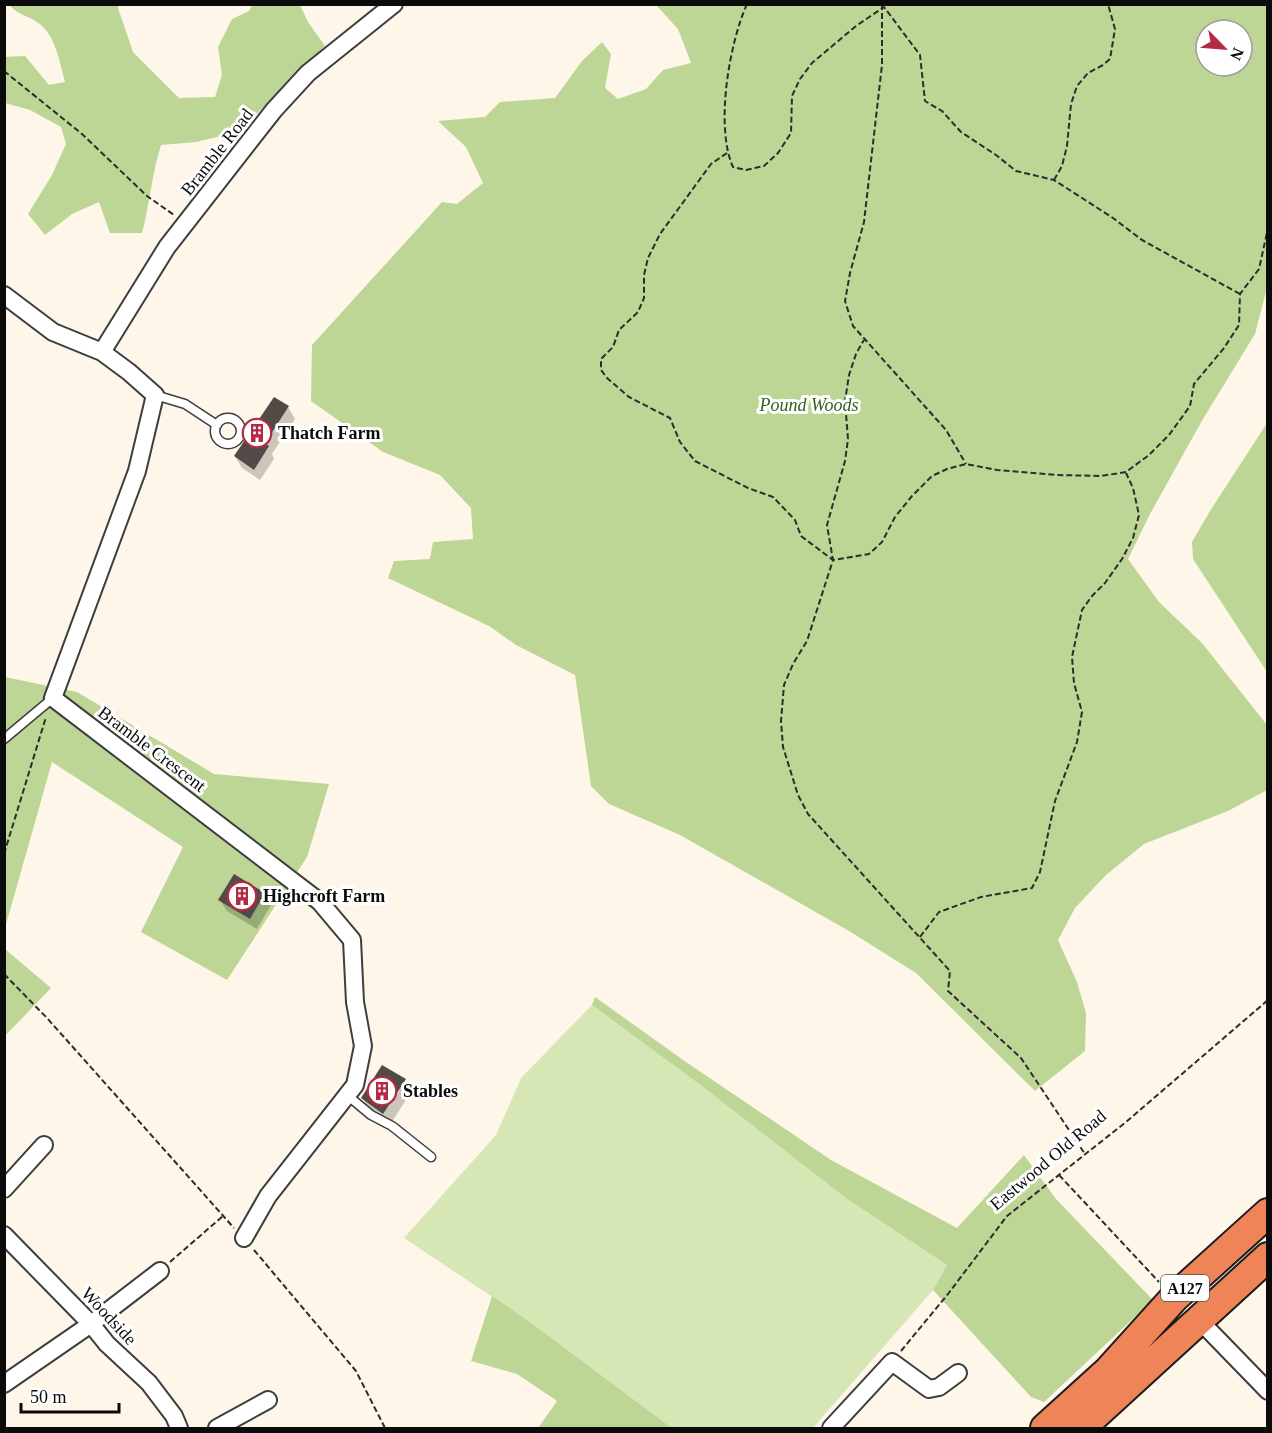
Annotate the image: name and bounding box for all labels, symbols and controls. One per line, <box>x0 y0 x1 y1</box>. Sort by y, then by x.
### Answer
north arrow <box>1194 18 1254 78</box>
text: N <box>1227 45 1247 63</box>
street label: Bramble Road <box>177 105 257 199</box>
park label: Pound Woods <box>759 395 858 415</box>
building icon: Thatch Farm <box>241 417 273 449</box>
place label: Thatch Farm <box>278 423 381 443</box>
street label: Bramble Crescent <box>94 702 210 796</box>
building icon: Highcroft Farm <box>226 880 258 912</box>
place label: Highcroft Farm <box>263 886 385 906</box>
building icon: Stables <box>366 1075 398 1107</box>
place label: Stables <box>403 1081 458 1101</box>
street label: Eastwood Old Road <box>986 1106 1110 1214</box>
road number: A127 <box>1161 1275 1209 1301</box>
street label: Woodside <box>77 1283 141 1349</box>
scale bar <box>21 1376 118 1414</box>
text: 50 m <box>30 1387 67 1407</box>

